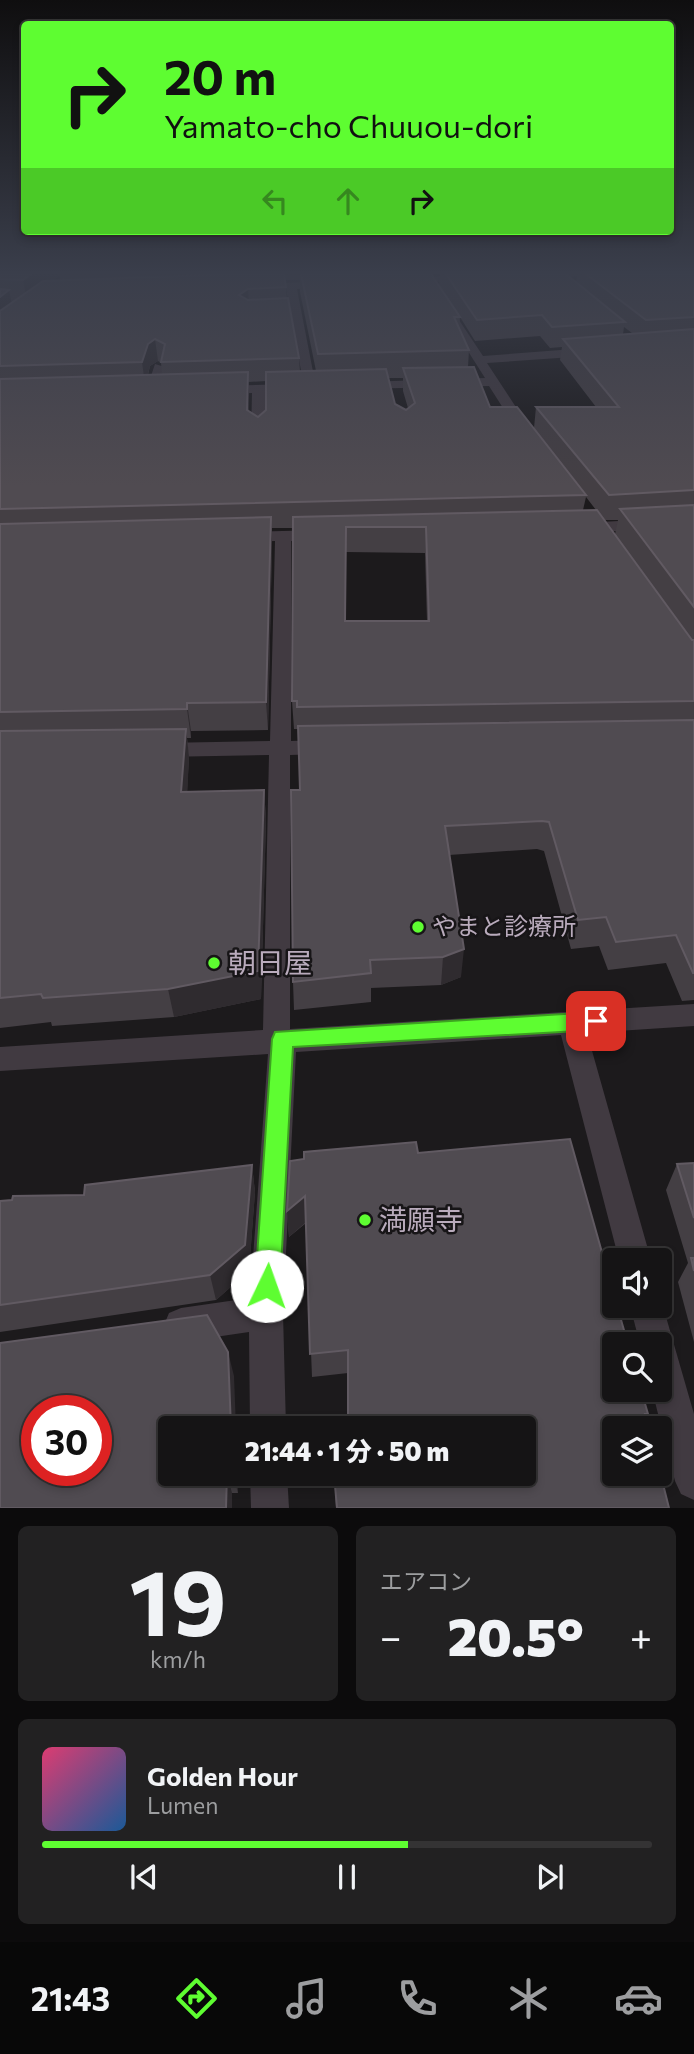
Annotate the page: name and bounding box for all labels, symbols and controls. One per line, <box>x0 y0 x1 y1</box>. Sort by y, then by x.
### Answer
text: 20 m <box>164 45 276 105</box>
icon: right <box>49 49 140 140</box>
text: Yamato-cho Chuuou-dori <box>164 105 533 145</box>
icon: left <box>256 182 294 220</box>
icon: ahead <box>329 182 367 220</box>
icon: right <box>402 182 440 220</box>
place label: やまと診療所 <box>432 911 576 940</box>
marker: やまと診療所 <box>410 919 426 935</box>
place label: 朝日屋 <box>228 945 312 979</box>
marker: 朝日屋 <box>206 955 222 971</box>
pin <box>566 991 626 1051</box>
icon: arrive <box>577 1002 615 1040</box>
place label: 満願寺 <box>379 1202 463 1236</box>
marker: 満願寺 <box>357 1212 373 1228</box>
map controls <box>602 1248 672 1486</box>
button: sound <box>602 1248 672 1318</box>
position arrow <box>230 1249 304 1323</box>
button: search <box>602 1332 672 1402</box>
speed limit sign: 30 <box>21 1395 112 1486</box>
button: layers <box>602 1416 672 1486</box>
text: 21:44 · 1 分 · 50 m <box>245 1435 449 1466</box>
text: 19 <box>129 1543 227 1655</box>
text: エアコン <box>380 1567 472 1595</box>
text: 20.5° <box>447 1603 584 1667</box>
text: − <box>380 1612 402 1659</box>
text: + <box>630 1612 652 1659</box>
text: km/h <box>150 1645 206 1673</box>
text: Golden Hour <box>147 1760 298 1791</box>
text: Lumen <box>147 1791 218 1819</box>
icon: previous <box>125 1858 163 1896</box>
icon: pause <box>328 1858 366 1896</box>
icon: next <box>531 1858 569 1896</box>
icon: directions <box>172 1974 221 2023</box>
icon: music <box>282 1974 331 2023</box>
icon: phone <box>393 1974 442 2023</box>
icon: climate <box>504 1974 553 2023</box>
icon: car <box>614 1974 663 2023</box>
text: 21:43 <box>31 1978 110 2018</box>

